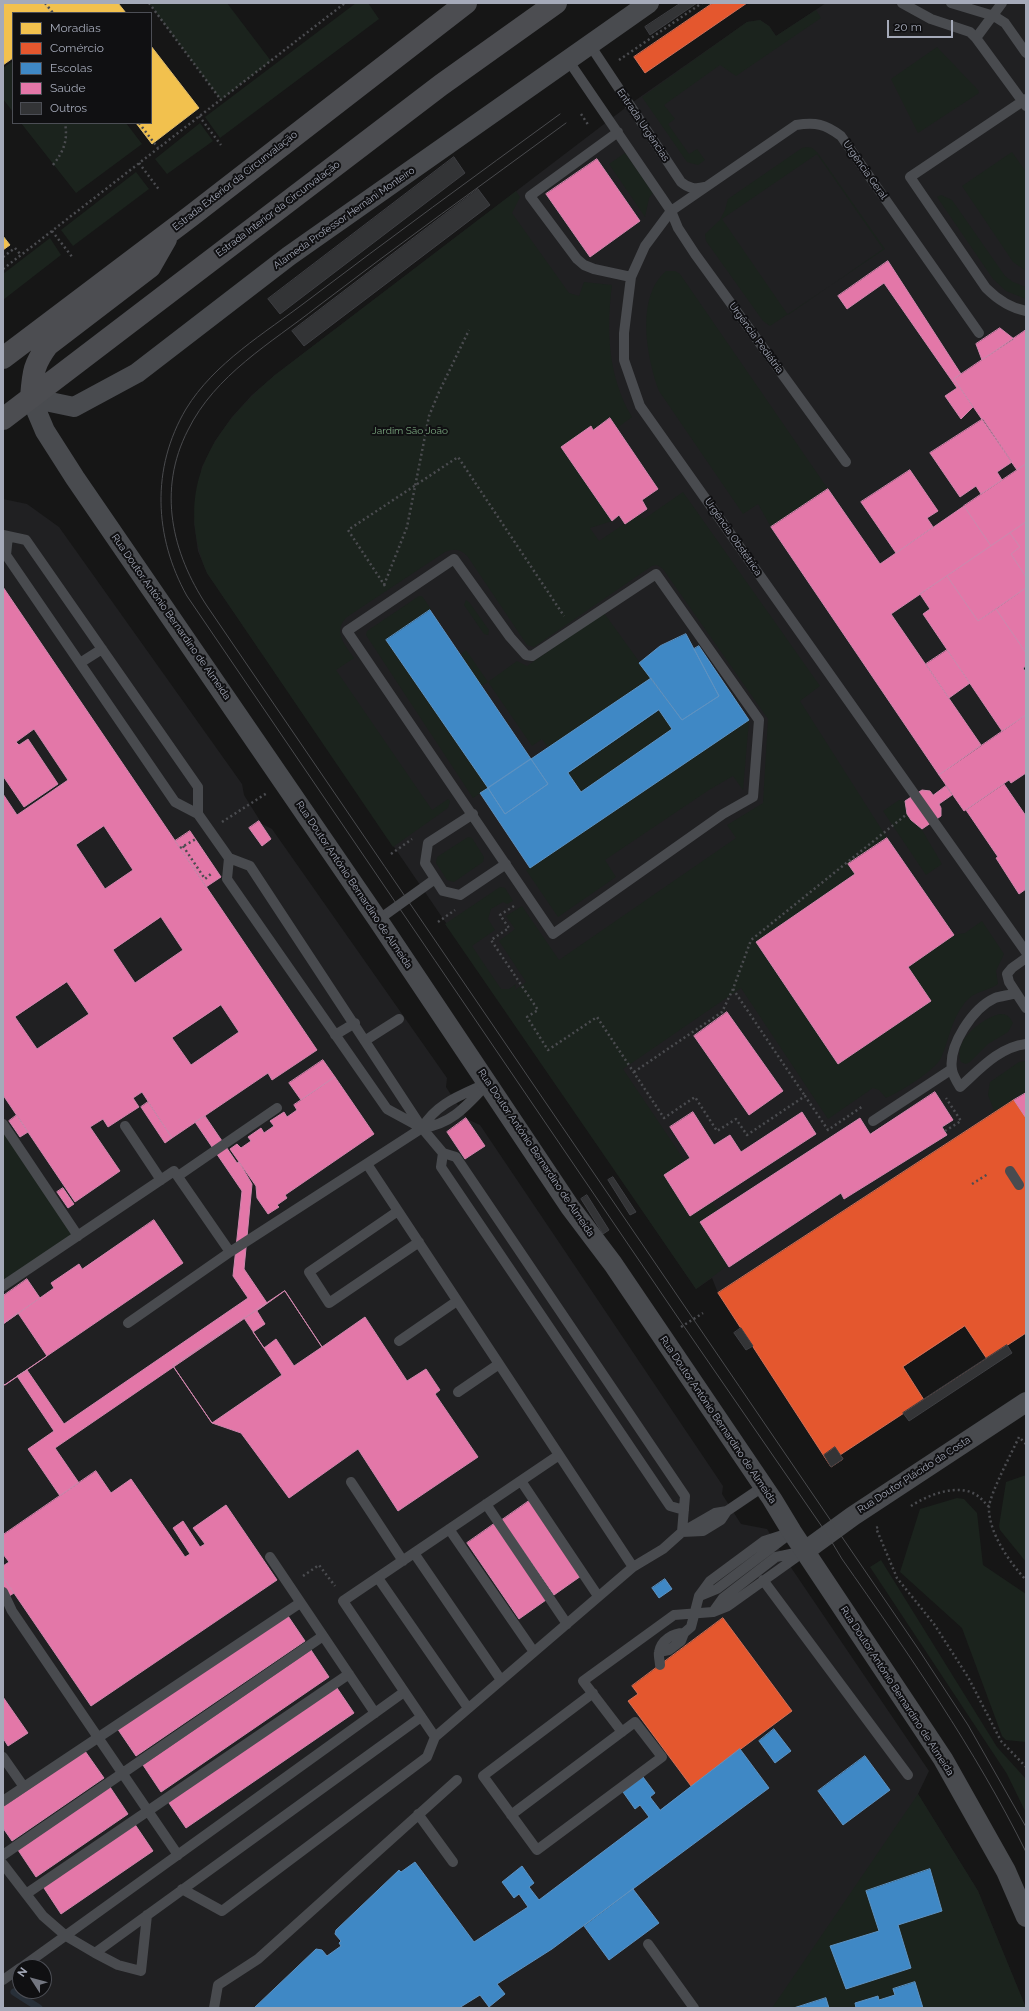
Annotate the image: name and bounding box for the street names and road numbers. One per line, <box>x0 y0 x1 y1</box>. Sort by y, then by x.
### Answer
street label: Entrada Urgências <box>614 86 672 164</box>
street label: Estrada Exterior da Circunvalação <box>170 129 300 233</box>
street label: Urgência Geral <box>840 138 890 202</box>
street label: Estrada Interior da Circunvalação <box>214 158 342 260</box>
street label: Alameda Professor Hernâni Monteiro <box>271 164 417 272</box>
street label: Urgência Pediátria <box>726 300 786 376</box>
street label: Urgência Obstétrica <box>702 496 764 578</box>
street label: Rua Doutor António Bernardino de Almeida <box>109 532 233 702</box>
street label: Rua Doutor António Bernardino de Almeida <box>293 799 415 971</box>
street label: Rua Doutor António Bernardino de Almeida <box>475 1067 597 1239</box>
street label: Rua Doutor António Bernardino de Almeida <box>657 1334 779 1506</box>
street label: Rua Doutor Plácido da Costa <box>855 1434 973 1516</box>
street label: Rua Doutor António Bernardino de Almeida <box>838 1604 956 1778</box>

